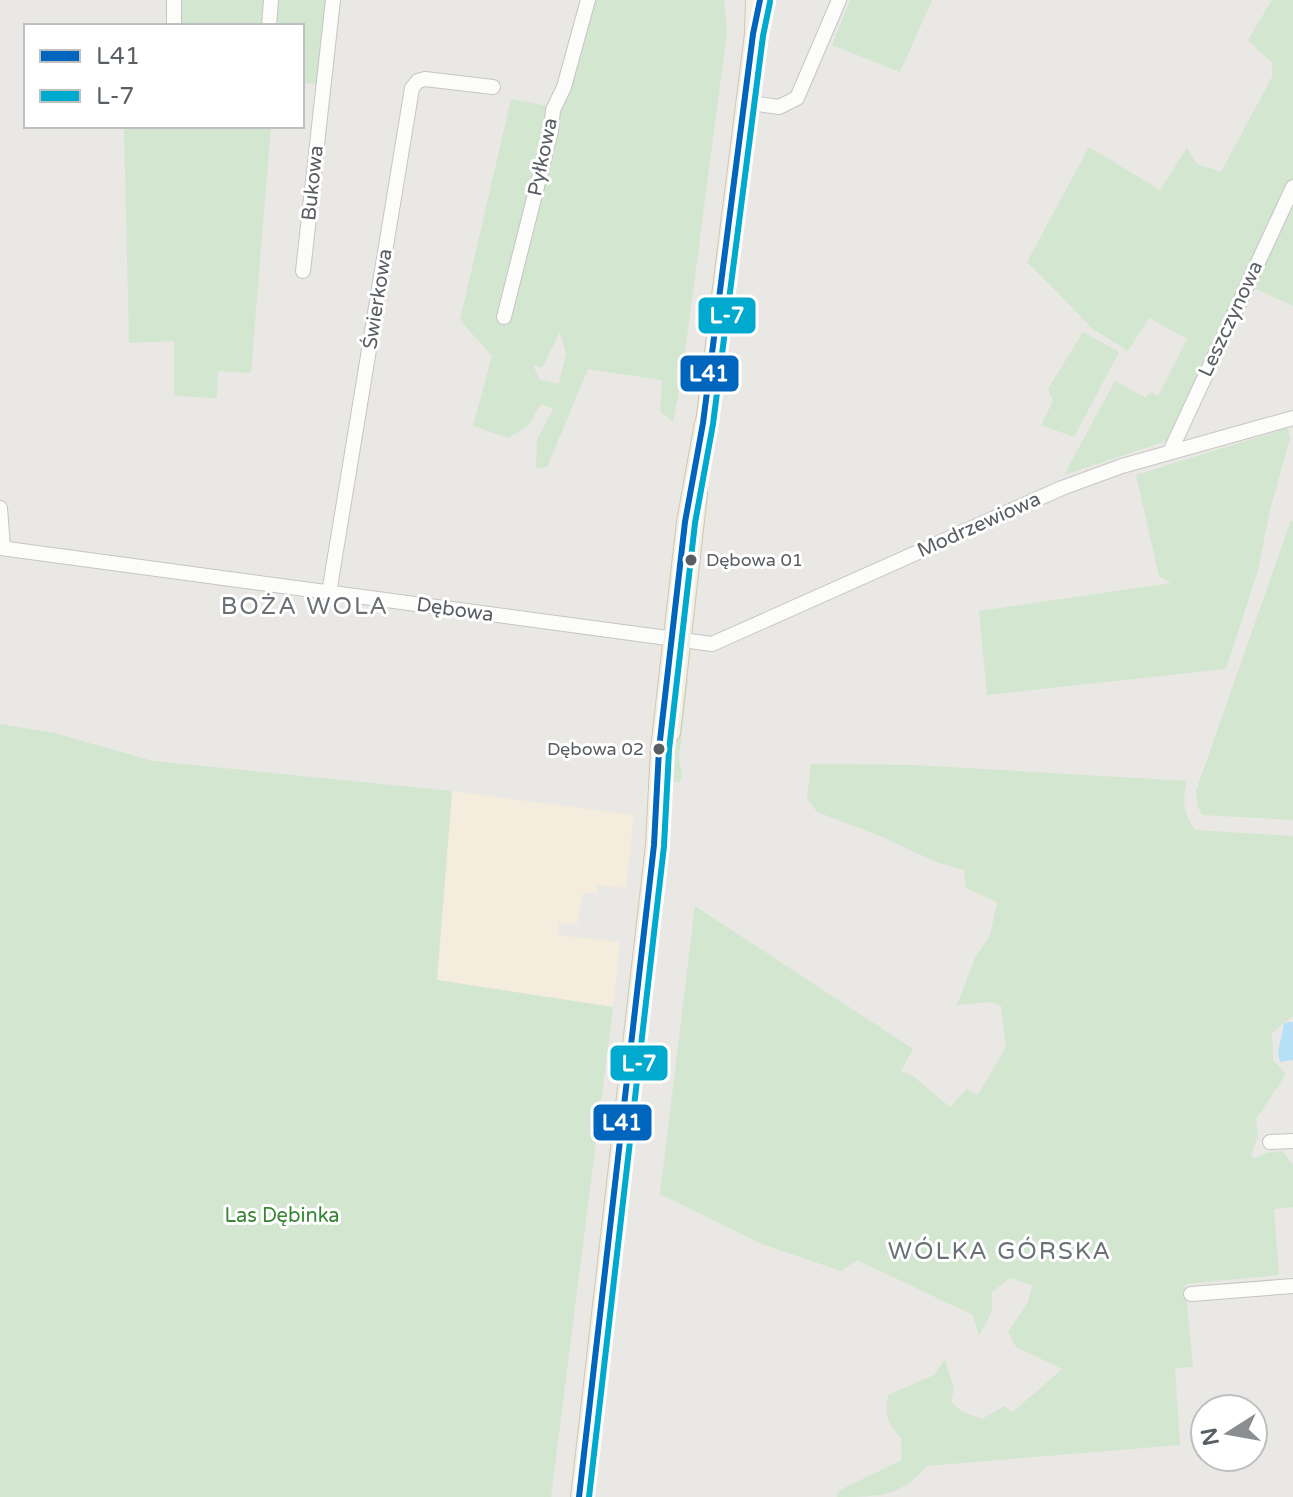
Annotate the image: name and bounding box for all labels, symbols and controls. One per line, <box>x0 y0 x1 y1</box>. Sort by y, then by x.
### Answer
legend <box>24 24 304 128</box>
text: L41 <box>96 42 140 71</box>
text: L-7 <box>96 82 134 111</box>
street label: Pyłkowa <box>523 116 563 198</box>
street label: Bukowa <box>297 144 329 222</box>
street label: Świerkowa <box>357 247 398 351</box>
street label: Leszczynowa <box>1194 257 1268 381</box>
line badge: L-7 <box>697 296 757 335</box>
text: L-7 <box>709 303 745 329</box>
line badge: L41 <box>679 354 740 393</box>
text: L41 <box>689 361 729 387</box>
street label: Modrzewiowa <box>914 487 1044 563</box>
place label: Dębowa 01 <box>706 549 803 571</box>
marker: Dębowa 01 <box>683 552 699 568</box>
district label: BOŻA WOLA <box>221 592 389 621</box>
street label: Dębowa <box>415 593 495 627</box>
place label: Dębowa 02 <box>547 738 644 760</box>
marker: Dębowa 02 <box>651 741 667 757</box>
line badge: L-7 <box>609 1044 669 1082</box>
text: L-7 <box>621 1051 657 1077</box>
line badge: L41 <box>592 1103 653 1142</box>
text: L41 <box>602 1110 642 1136</box>
park label: Las Dębinka <box>224 1204 340 1228</box>
district label: WÓLKA GÓRSKA <box>888 1236 1112 1266</box>
north arrow <box>1189 1393 1269 1473</box>
text: N <box>1196 1425 1225 1448</box>

